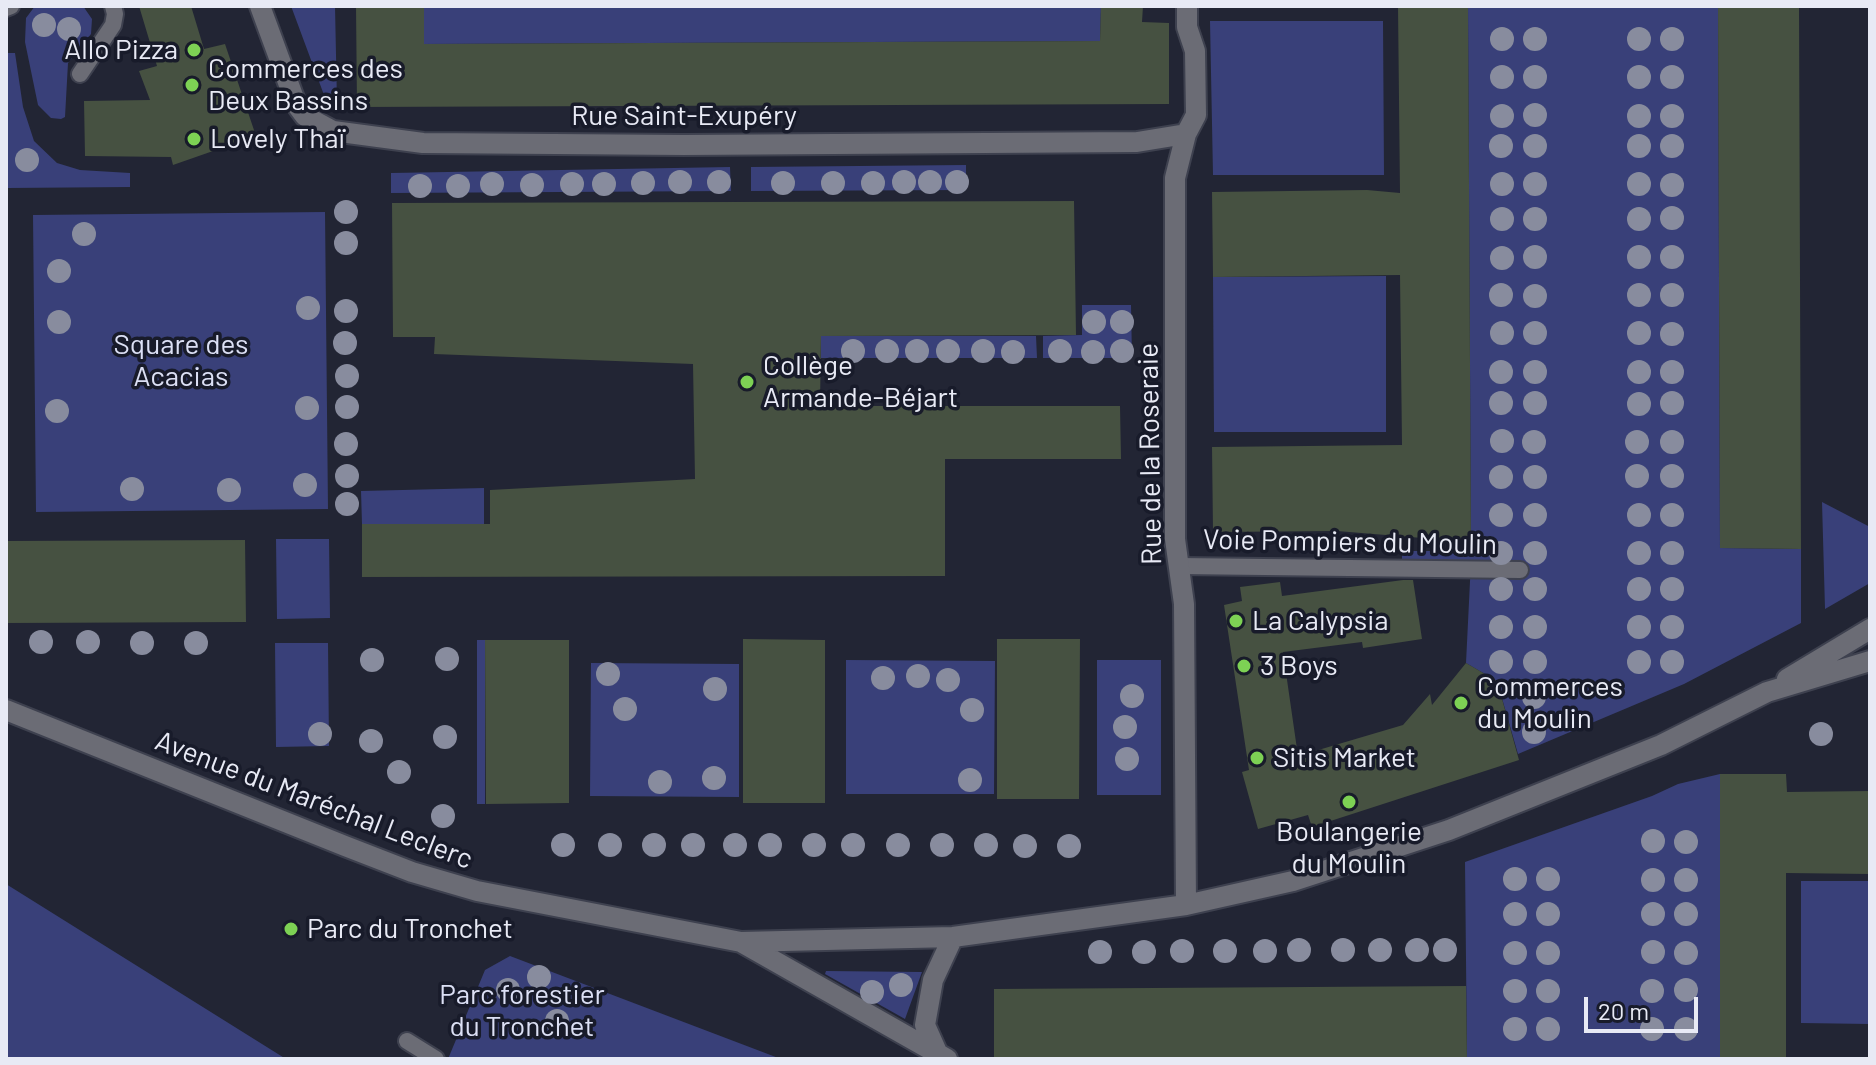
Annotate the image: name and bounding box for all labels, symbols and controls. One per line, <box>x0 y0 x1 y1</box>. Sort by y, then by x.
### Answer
place label: Allo Pizza <box>64 33 178 67</box>
marker: Allo Pizza <box>185 41 203 59</box>
place label: Commerces des Deux Bassins <box>208 52 403 118</box>
marker: Commerces des Deux Bassins <box>183 76 201 94</box>
street label: Rue Saint-Exupéry <box>571 99 797 133</box>
place label: Lovely Thaï <box>210 122 345 156</box>
marker: Lovely Thaï <box>185 130 203 148</box>
park label: Square des Acacias <box>113 328 249 394</box>
street label: Rue de la Roseraie <box>1131 343 1169 565</box>
place label: Collège Armande-Béjart <box>763 349 958 415</box>
marker: Collège Armande-Béjart <box>738 373 756 391</box>
street label: Voie Pompiers du Moulin <box>1203 523 1497 561</box>
place label: La Calypsia <box>1252 604 1389 638</box>
marker: La Calypsia <box>1227 612 1245 630</box>
place label: 3 Boys <box>1260 649 1338 683</box>
marker: 3 Boys <box>1235 657 1253 675</box>
place label: Commerces du Moulin <box>1477 670 1623 736</box>
marker: Commerces du Moulin <box>1452 694 1470 712</box>
street label: Avenue du Maréchal Leclerc <box>151 724 477 876</box>
place label: Sitis Market <box>1273 741 1416 775</box>
marker: Sitis Market <box>1248 749 1266 767</box>
marker: Boulangerie du Moulin <box>1340 793 1358 811</box>
place label: Boulangerie du Moulin <box>1276 815 1422 881</box>
place label: Parc du Tronchet <box>307 912 513 946</box>
marker: Parc du Tronchet <box>282 920 300 938</box>
park label: Parc forestier du Tronchet <box>439 978 605 1044</box>
scale bar <box>1588 981 1702 1031</box>
text: 20 m <box>1598 996 1649 1025</box>

